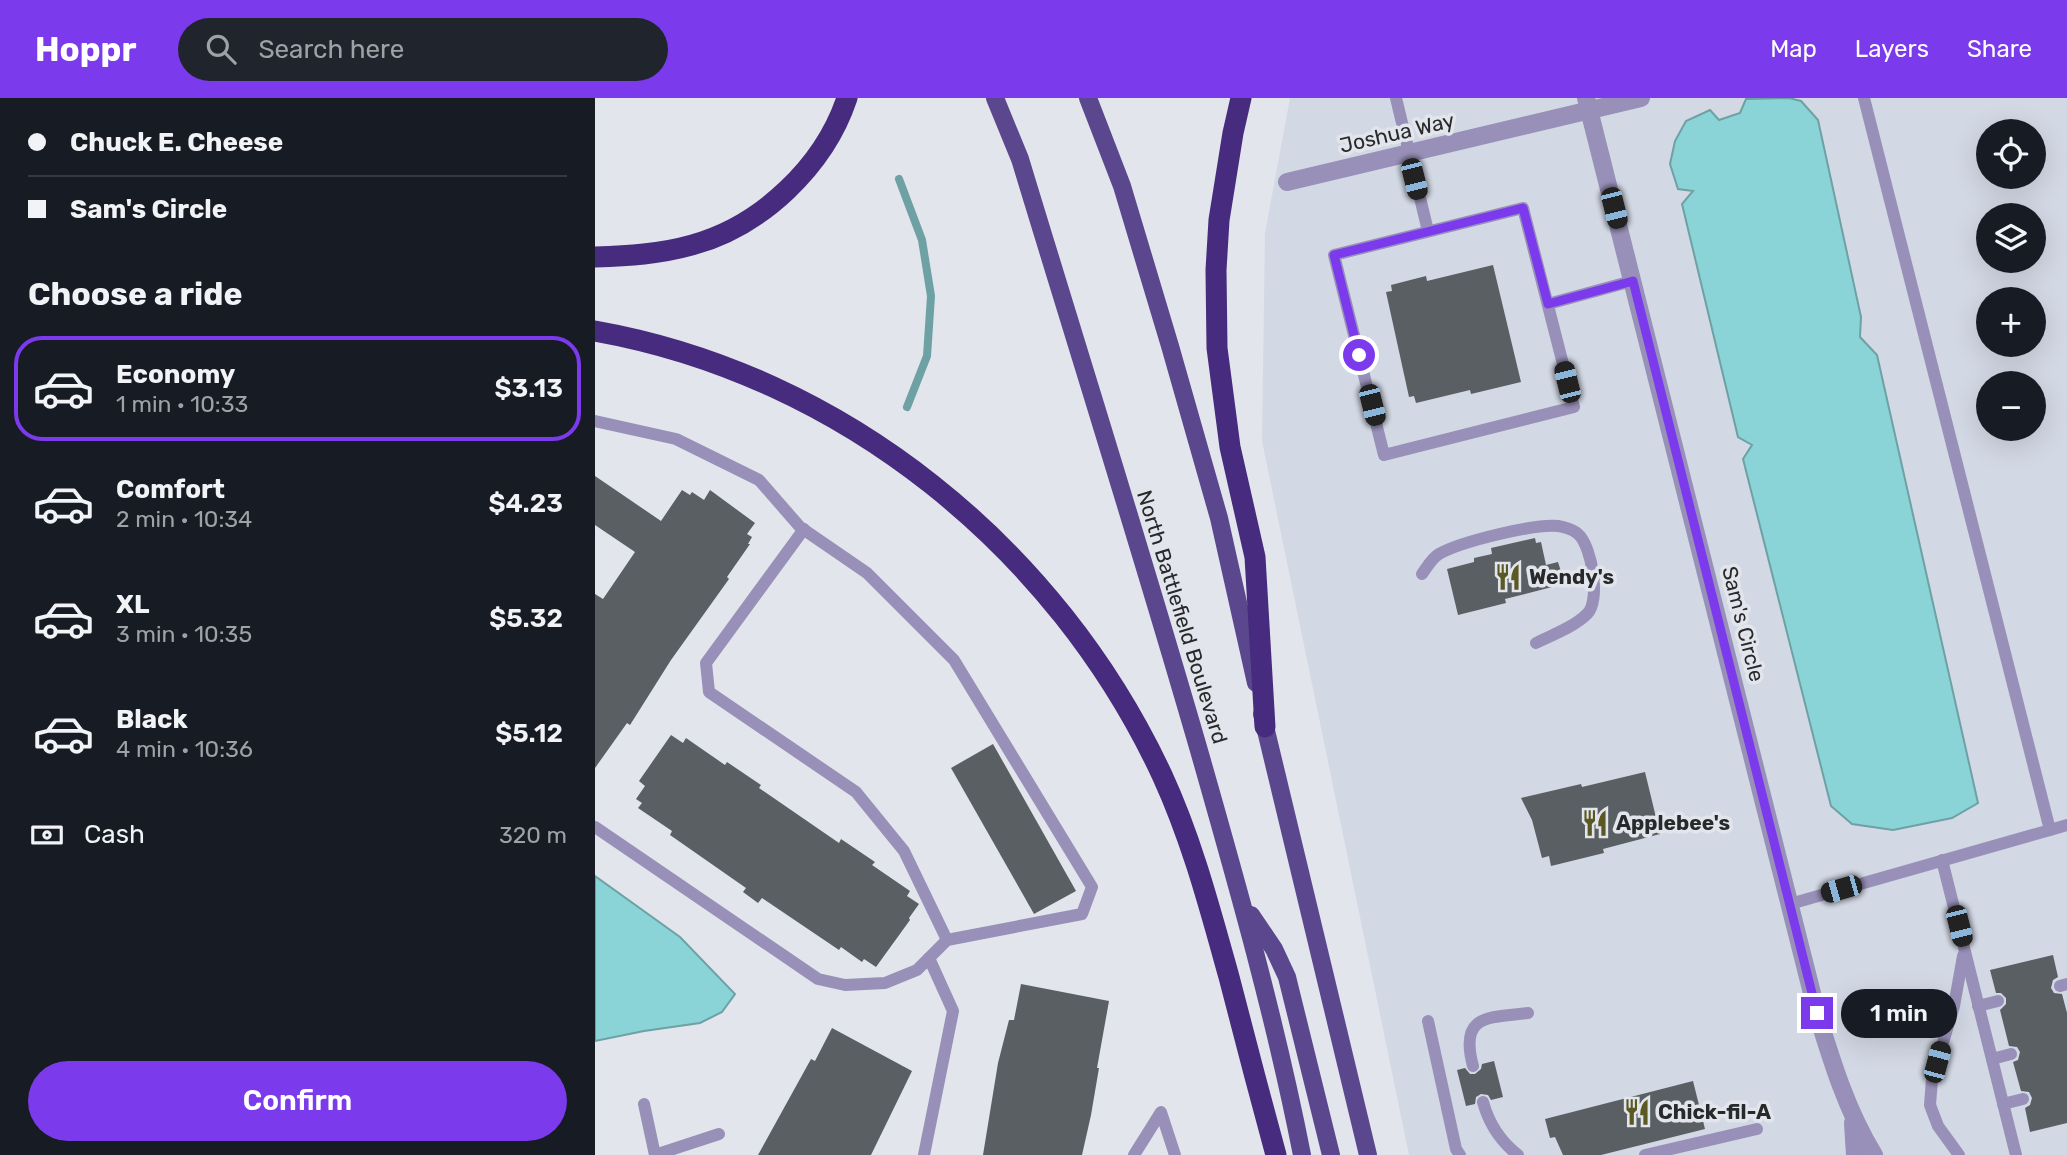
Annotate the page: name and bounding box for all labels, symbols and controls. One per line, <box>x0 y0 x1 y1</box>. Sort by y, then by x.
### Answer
search box <box>178 18 668 81</box>
text: Hoppr <box>35 30 136 69</box>
icon: search <box>202 30 240 68</box>
text: Search here <box>258 34 404 65</box>
text: Map <box>1770 35 1817 63</box>
text: Layers <box>1855 35 1929 63</box>
text: Share <box>1967 35 2032 63</box>
street label: Joshua Way <box>1337 107 1457 158</box>
map controls <box>1976 119 2046 441</box>
button: locate <box>1976 119 2046 189</box>
text: Chuck E. Cheese <box>70 127 283 158</box>
car <box>1399 156 1430 202</box>
car <box>1599 185 1630 231</box>
text: Sam's Circle <box>70 194 227 225</box>
button: layers <box>1976 203 2046 273</box>
text: Choose a ride <box>28 275 242 313</box>
button: + <box>1976 287 2046 357</box>
route start <box>1343 339 1375 371</box>
icon: car <box>32 357 95 420</box>
text: Economy <box>116 359 235 390</box>
car <box>1552 359 1583 405</box>
button: − <box>1976 371 2046 441</box>
text: $3.13 <box>495 373 563 404</box>
car <box>1357 382 1388 428</box>
text: 1 min · 10:33 <box>116 390 248 418</box>
icon: car <box>32 472 95 535</box>
text: Comfort <box>116 474 225 505</box>
street label: North Battlefield Boulevard <box>1132 487 1233 747</box>
text: $4.23 <box>488 488 563 519</box>
text: 2 min · 10:34 <box>116 505 252 533</box>
restaurant icon: Wendy's <box>1493 562 1523 592</box>
place label: Wendy's <box>1529 564 1614 589</box>
street label: Sam's Circle <box>1717 564 1770 684</box>
icon: car <box>32 587 95 650</box>
text: XL <box>116 589 149 620</box>
text: $5.32 <box>489 603 563 634</box>
text: 3 min · 10:35 <box>116 620 252 648</box>
icon: car <box>32 702 95 765</box>
text: Black <box>116 704 188 735</box>
text: $5.12 <box>495 718 563 749</box>
text: 4 min · 10:36 <box>116 735 253 763</box>
restaurant icon: Applebee's <box>1580 808 1610 838</box>
place label: Applebee's <box>1616 810 1730 835</box>
icon: cash <box>28 816 66 854</box>
text: Cash <box>84 819 145 850</box>
text: 320 m <box>499 821 567 849</box>
car <box>1818 873 1865 905</box>
car <box>1944 903 1975 949</box>
callout: 1 min <box>1841 988 1957 1038</box>
route end <box>1801 997 1833 1029</box>
text: 1 min <box>1870 999 1928 1027</box>
car <box>1922 1039 1953 1085</box>
button: Confirm <box>28 1061 567 1141</box>
restaurant icon: Chick-fil-A <box>1622 1097 1652 1127</box>
place label: Chick-fil-A <box>1658 1099 1771 1124</box>

